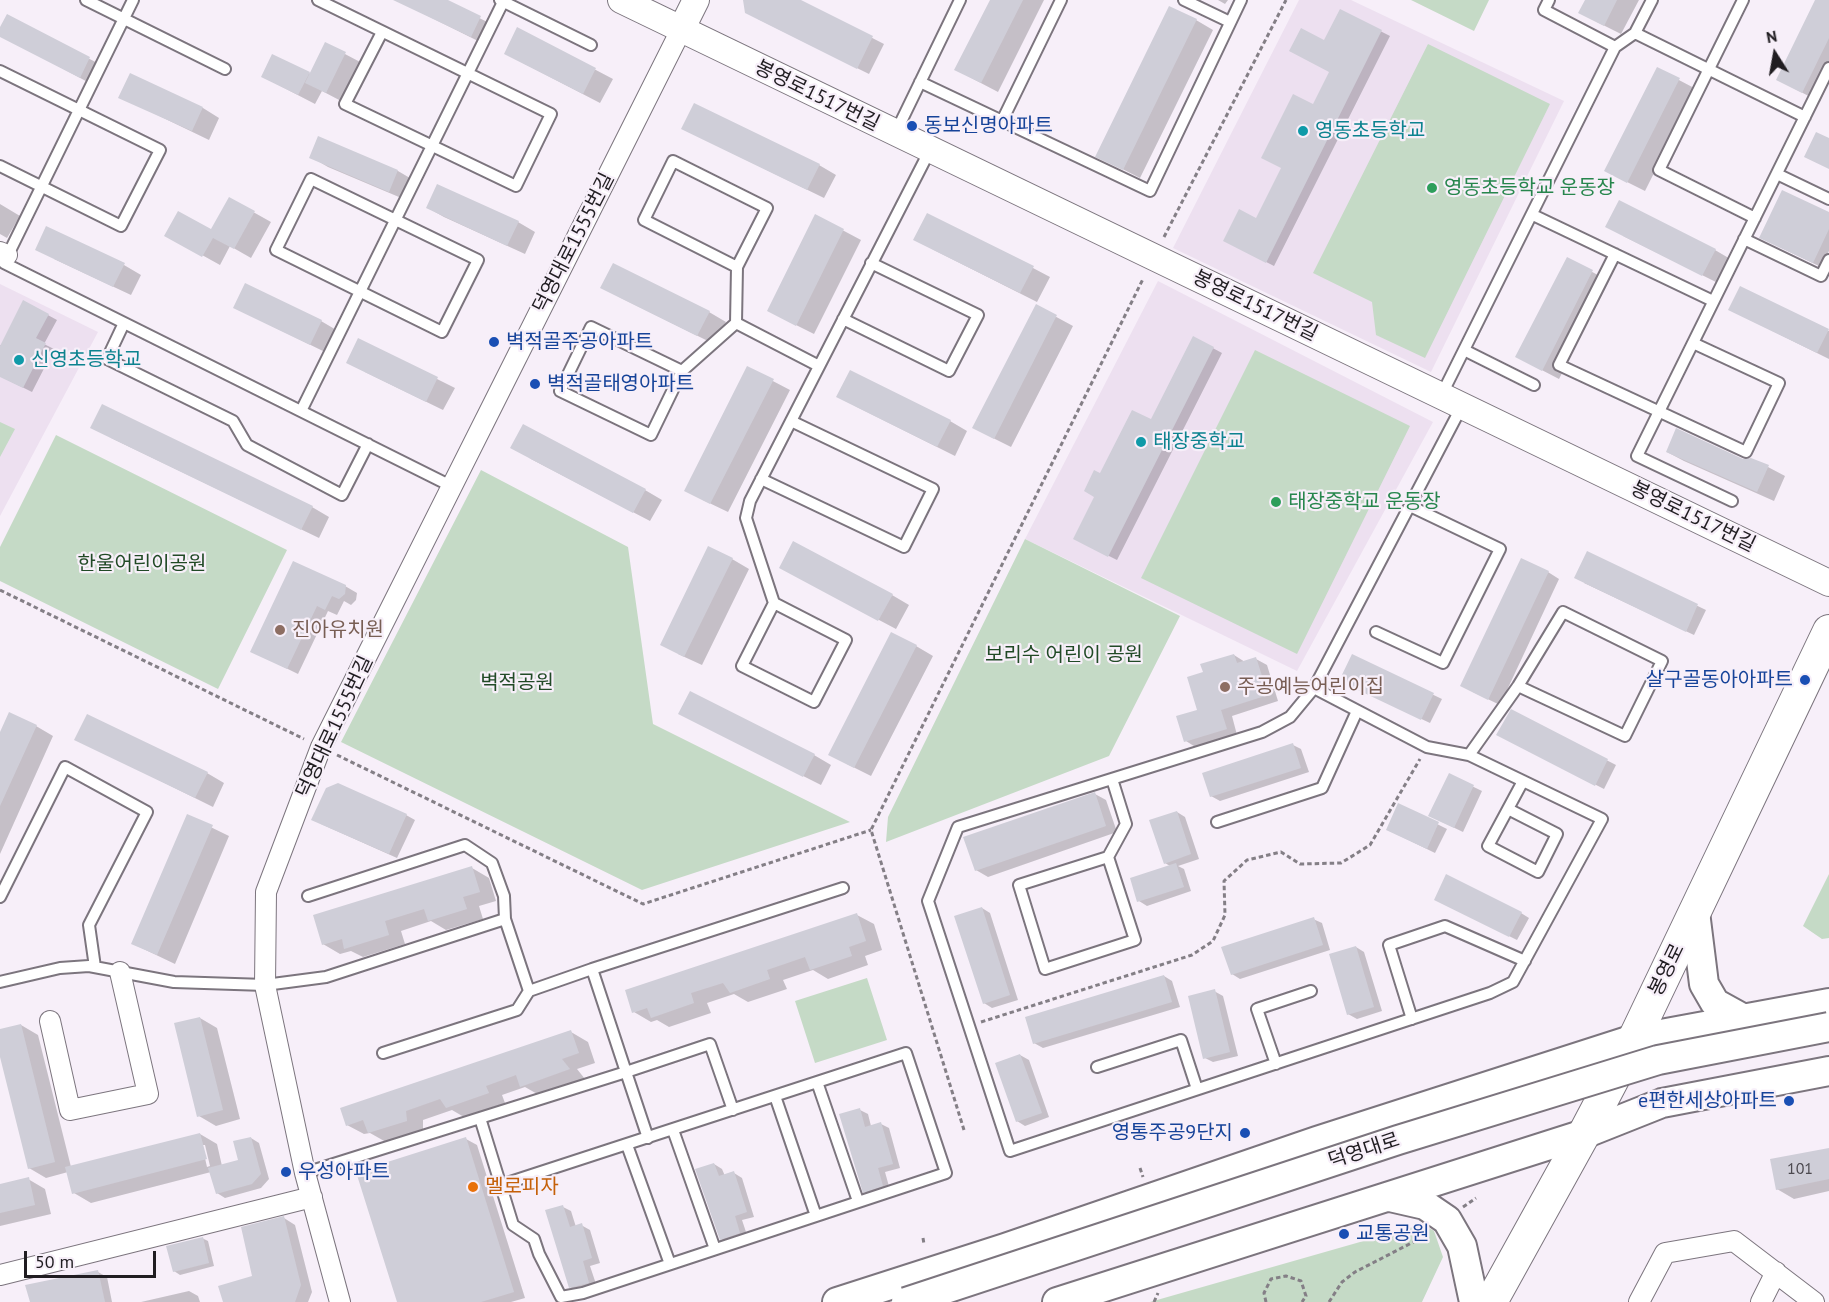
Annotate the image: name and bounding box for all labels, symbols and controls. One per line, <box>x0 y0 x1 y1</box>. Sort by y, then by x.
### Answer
north arrow <box>1745 24 1805 84</box>
text: N <box>1764 26 1779 47</box>
street label: 봉영로1517번길 <box>751 55 883 137</box>
place label: 동보신명아파트 <box>924 114 1053 138</box>
marker: 동보신명아파트 <box>905 119 919 133</box>
place label: 영동초등학교 <box>1315 119 1425 143</box>
marker: 영동초등학교 <box>1296 124 1310 138</box>
street label: 덕영대로1555번길 <box>528 169 620 317</box>
place label: 영동초등학교 운동장 <box>1444 176 1615 200</box>
marker: 영동초등학교 운동장 <box>1425 181 1439 195</box>
street label: 봉영로1517번길 <box>1189 265 1321 347</box>
place label: 벽적골주공아파트 <box>506 330 653 354</box>
marker: 벽적골주공아파트 <box>487 335 501 349</box>
place label: 신영초등학교 <box>31 348 141 372</box>
marker: 신영초등학교 <box>12 353 26 367</box>
place label: 벽적골태영아파트 <box>547 372 694 396</box>
marker: 벽적골태영아파트 <box>528 377 542 391</box>
place label: 태장중학교 <box>1153 430 1245 454</box>
marker: 태장중학교 <box>1134 435 1148 449</box>
street label: 봉영로1517번길 <box>1627 476 1759 558</box>
place label: 태장중학교 운동장 <box>1288 490 1441 514</box>
marker: 태장중학교 운동장 <box>1269 495 1283 509</box>
park label: 한울어린이공원 <box>78 552 206 576</box>
place label: 진아유치원 <box>292 618 384 642</box>
marker: 진아유치원 <box>273 623 287 637</box>
park label: 보리수 어린이 공원 <box>985 643 1143 667</box>
street label: 덕영대로1555번길 <box>292 652 378 802</box>
place label: 살구골동아아파트 <box>1646 668 1793 692</box>
park label: 벽적공원 <box>480 671 554 695</box>
marker: 살구골동아아파트 <box>1798 673 1812 687</box>
place label: 주공예능어린이집 <box>1237 675 1384 699</box>
marker: 주공예능어린이집 <box>1218 680 1232 694</box>
street label: 봉영로 <box>1644 940 1690 1000</box>
place label: e편한세상아파트 <box>1638 1089 1777 1113</box>
marker: e편한세상아파트 <box>1782 1094 1796 1108</box>
place label: 영통주공9단지 <box>1112 1121 1233 1145</box>
marker: 영통주공9단지 <box>1238 1126 1252 1140</box>
street label: 덕영대로 <box>1325 1128 1403 1174</box>
house number: 101 <box>1787 1159 1813 1179</box>
place label: 우성아파트 <box>298 1160 390 1184</box>
marker: 우성아파트 <box>279 1165 293 1179</box>
place label: 멜로피자 <box>485 1175 559 1199</box>
marker: 멜로피자 <box>466 1180 480 1194</box>
place label: 교통공원 <box>1356 1222 1430 1246</box>
marker: 교통공원 <box>1337 1227 1351 1241</box>
scale bar <box>27 1239 159 1277</box>
text: 50 m <box>35 1250 74 1273</box>

